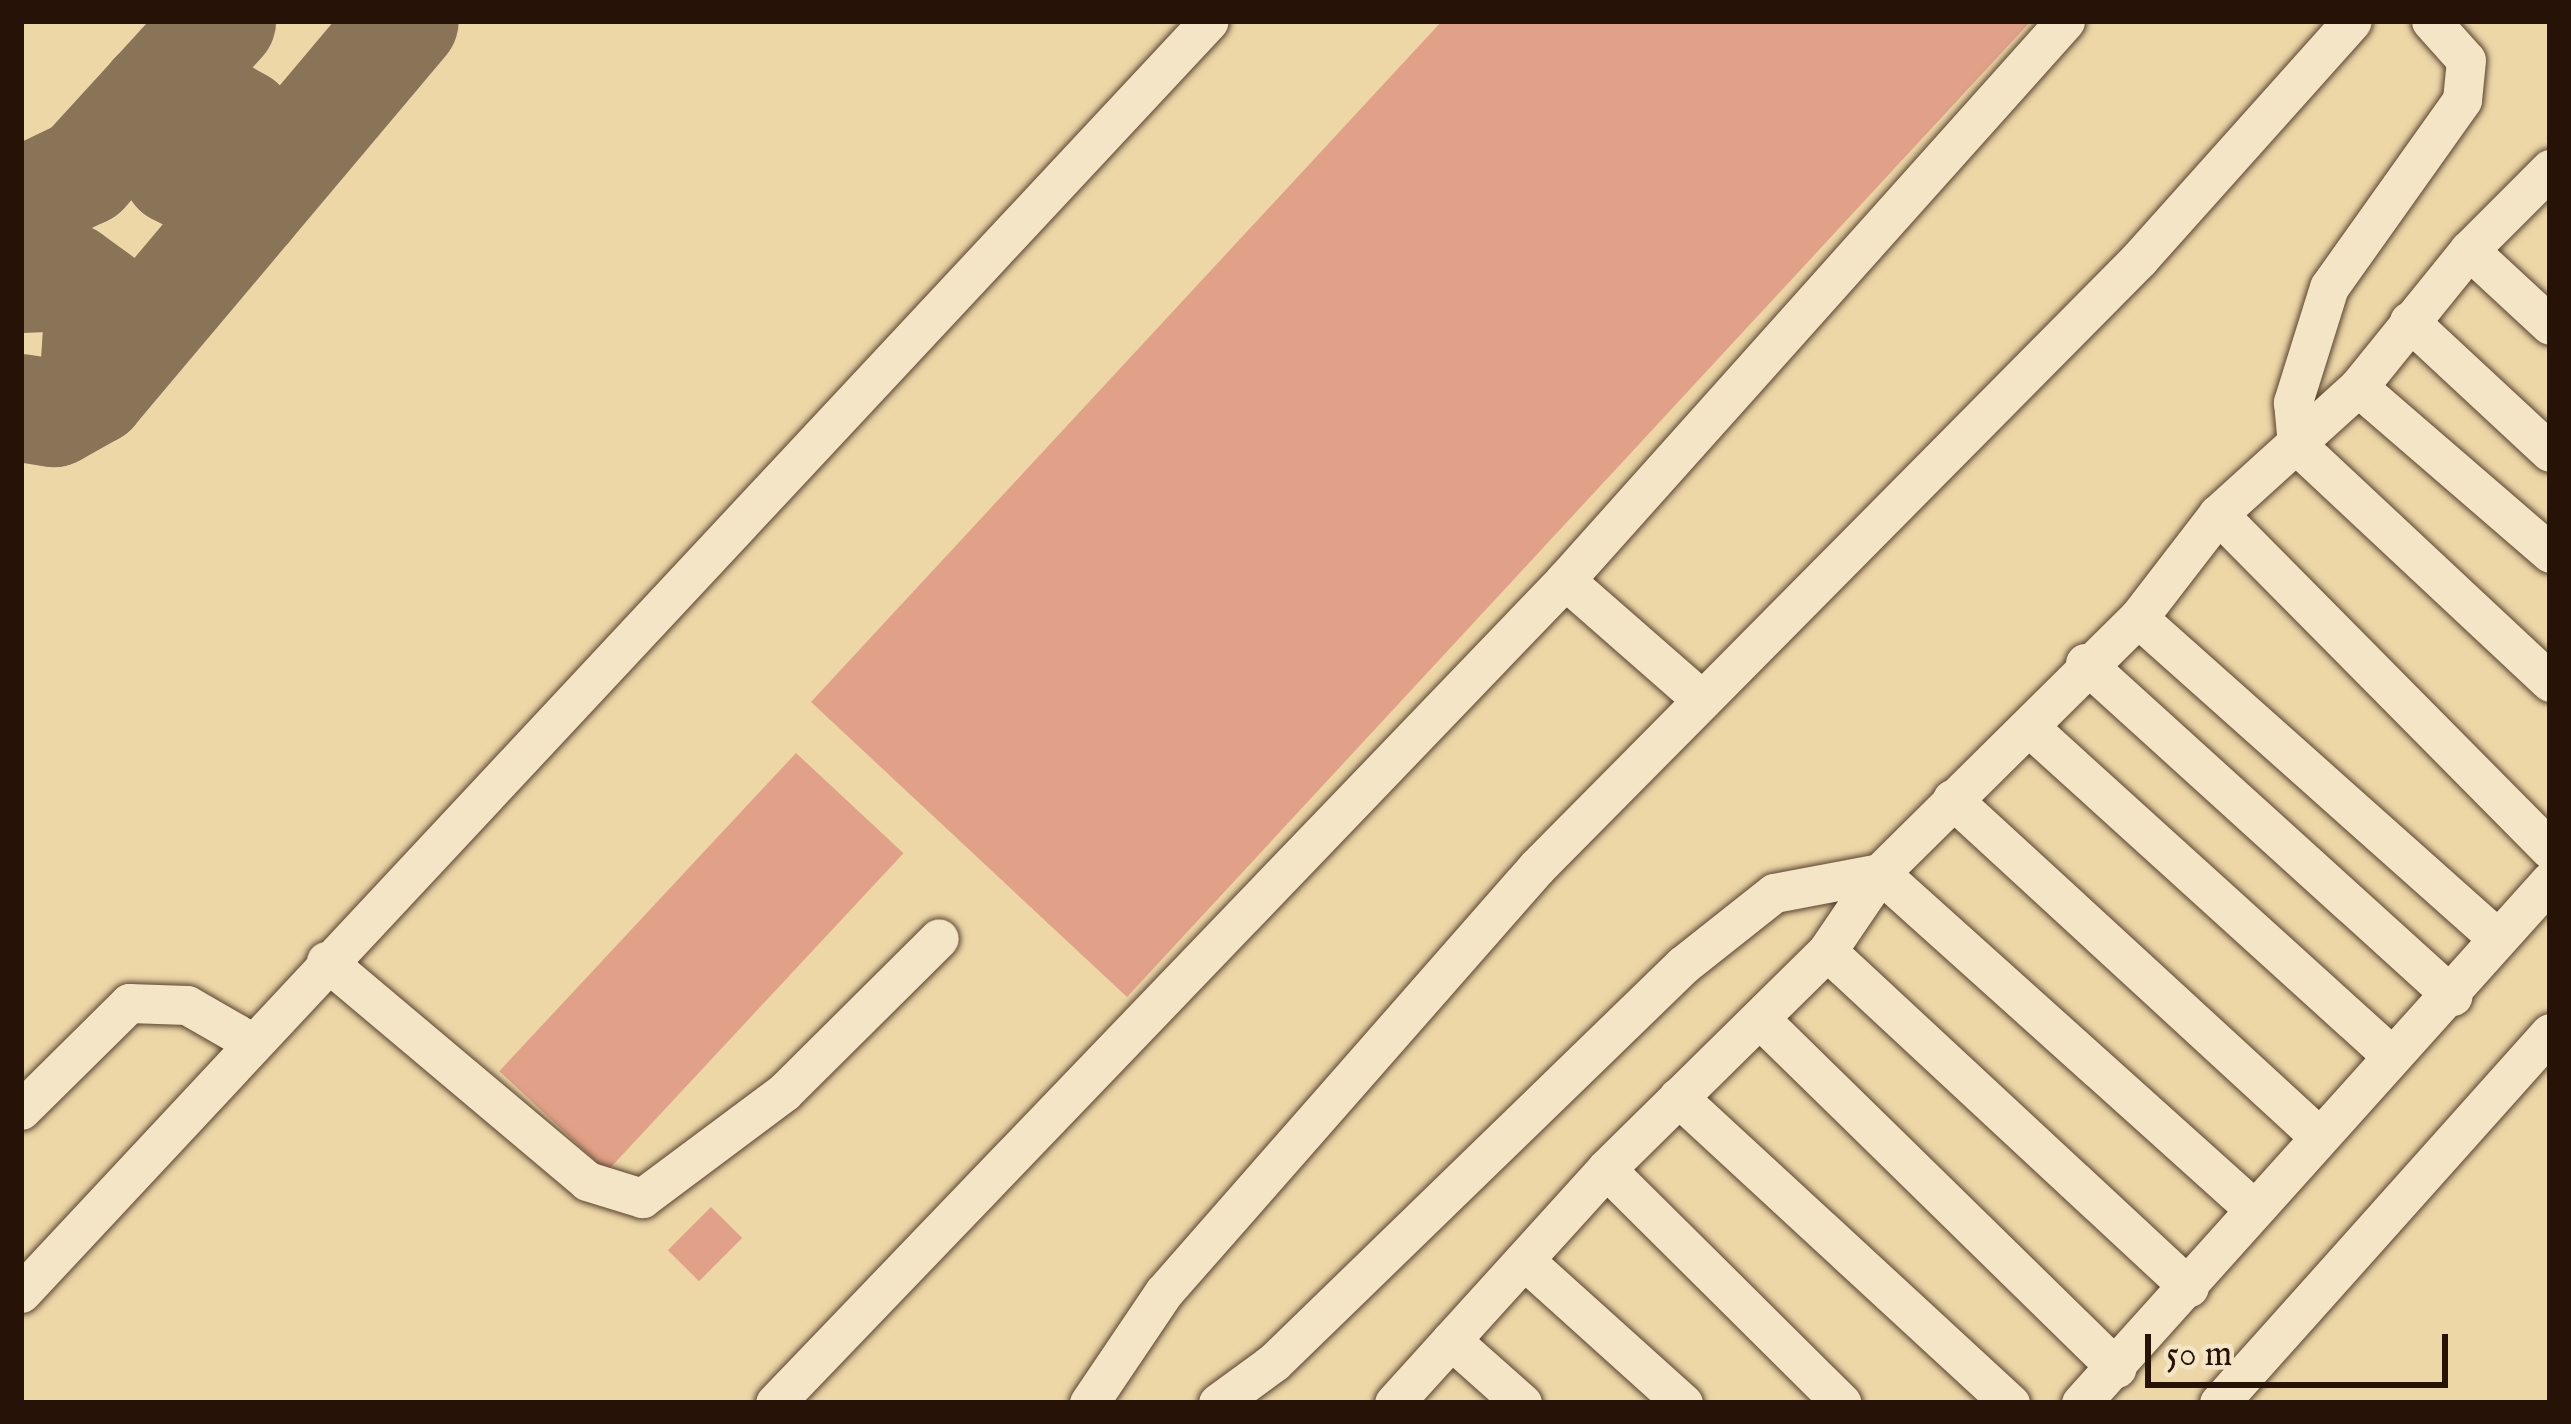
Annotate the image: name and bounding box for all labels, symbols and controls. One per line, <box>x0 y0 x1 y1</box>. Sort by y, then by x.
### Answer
scale bar <box>2151 1310 2454 1384</box>
text: 50 m <box>2166 1332 2232 1378</box>

